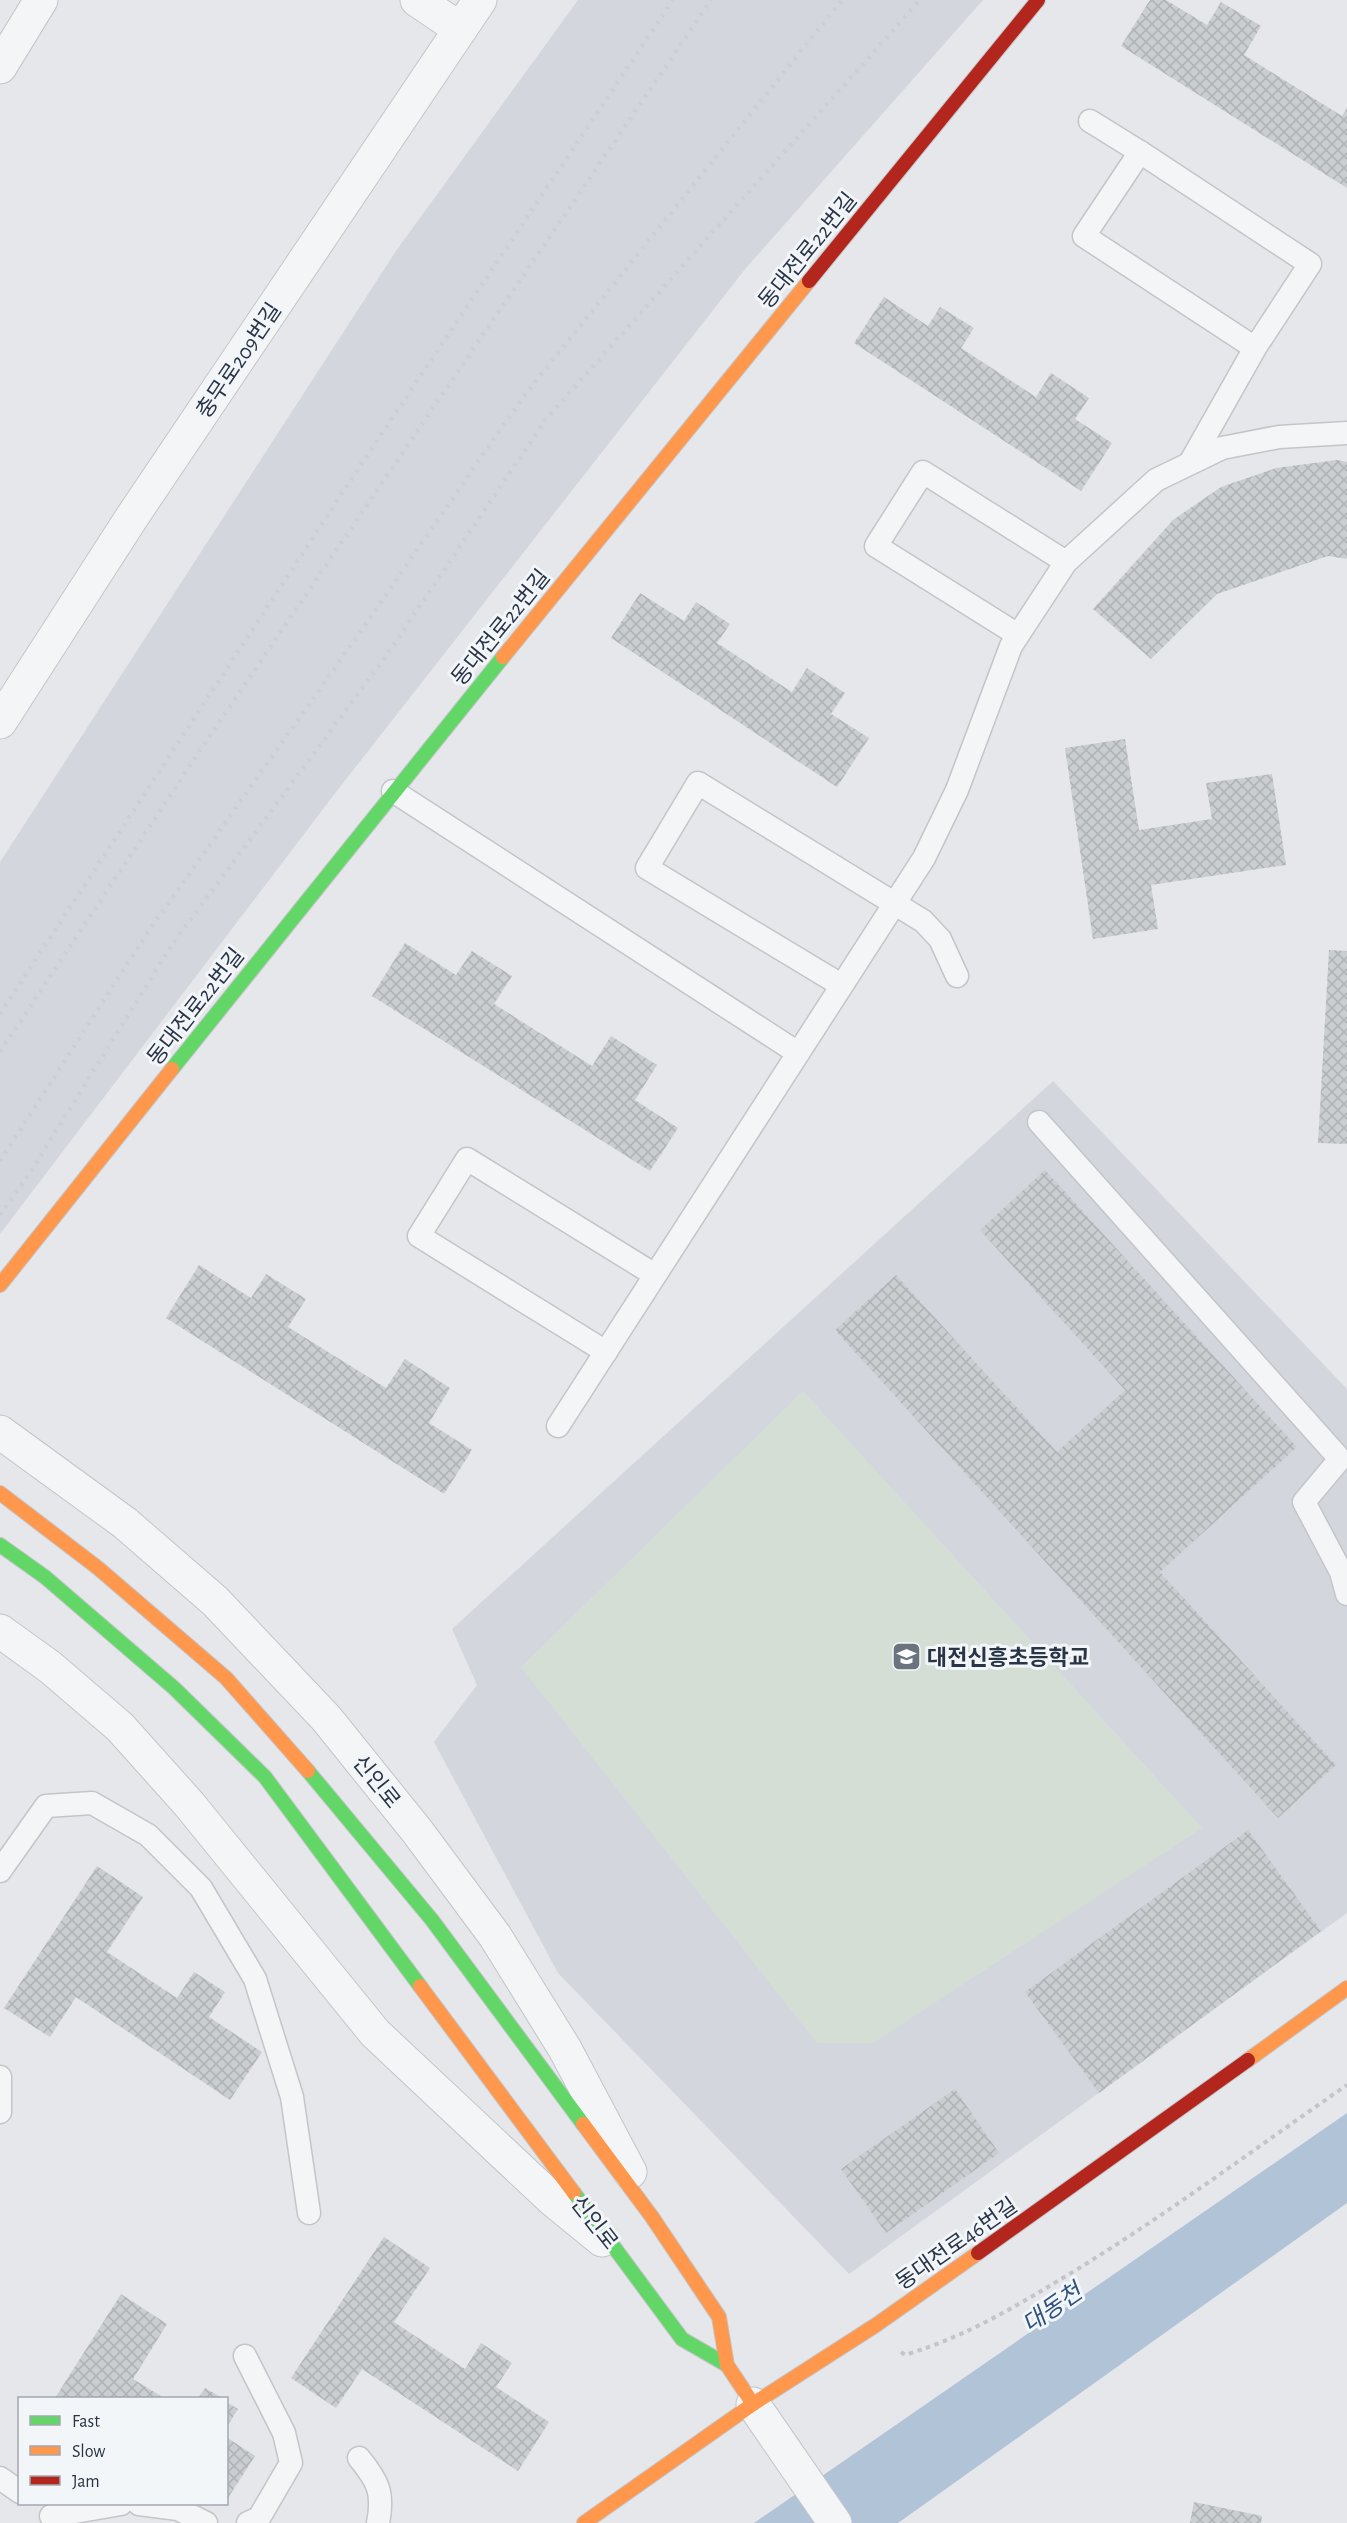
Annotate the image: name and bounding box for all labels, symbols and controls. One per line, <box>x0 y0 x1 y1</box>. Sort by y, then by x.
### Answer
street label: 동대전로22번길 <box>754 188 861 313</box>
street label: 충무로209번길 <box>192 299 285 422</box>
street label: 동대전로22번길 <box>447 565 554 690</box>
street label: 동대전로22번길 <box>143 943 248 1069</box>
school or university icon: 대전신흥초등학교 <box>890 1641 922 1673</box>
place label: 대전신흥초등학교 <box>927 1646 1089 1669</box>
street label: 신인로 <box>349 1750 405 1812</box>
street label: 신인로 <box>567 2191 622 2253</box>
street label: 동대전로46번길 <box>891 2193 1021 2294</box>
water label: 대동천 <box>1018 2278 1089 2338</box>
legend <box>18 2397 228 2505</box>
text: Fast <box>72 2413 100 2431</box>
text: Slow <box>72 2443 105 2461</box>
text: Jam <box>72 2473 100 2491</box>

